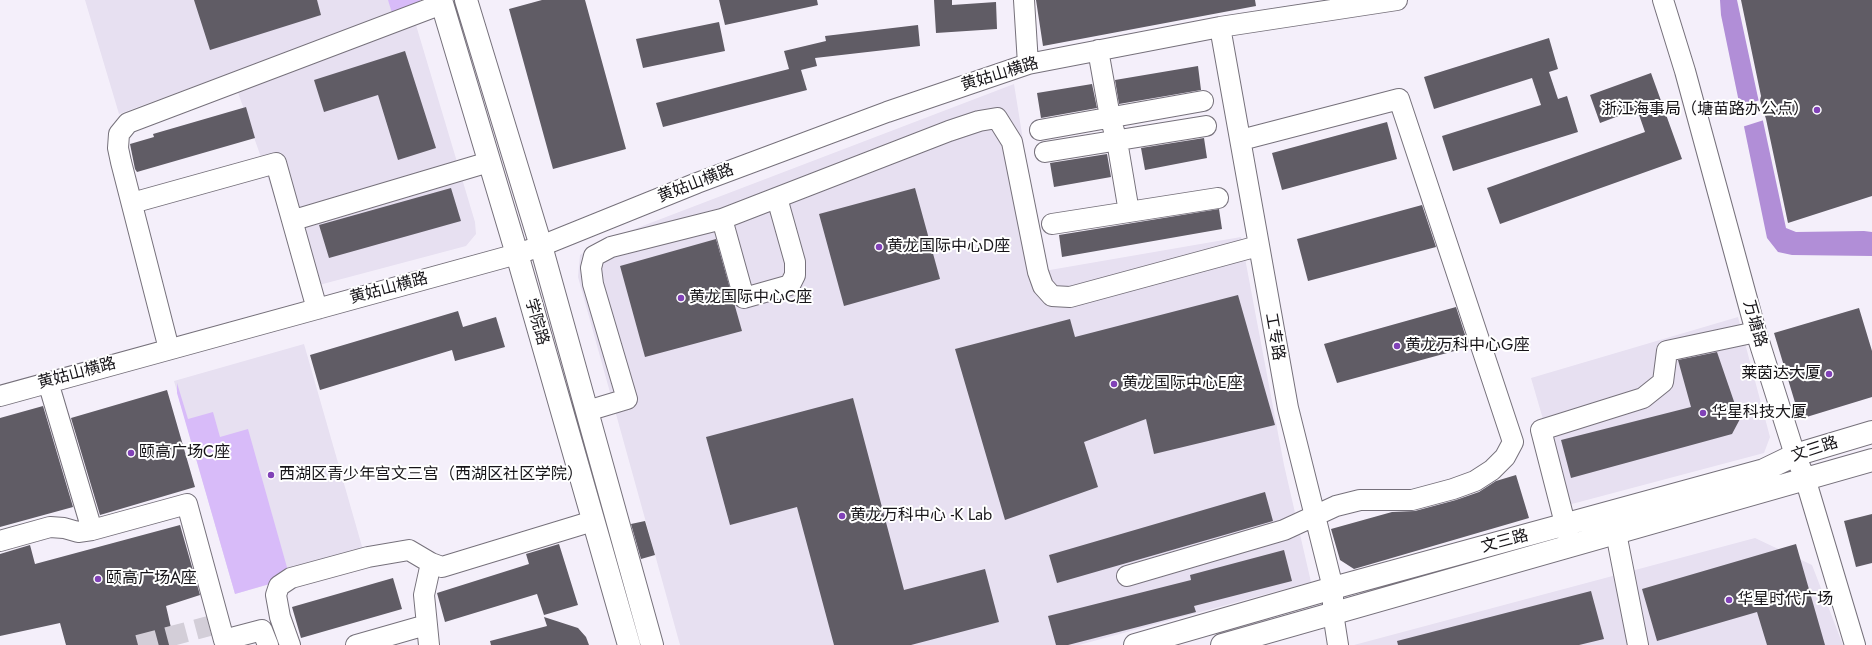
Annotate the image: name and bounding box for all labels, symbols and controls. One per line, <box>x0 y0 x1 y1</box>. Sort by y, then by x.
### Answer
street label: 黄姑山横路 <box>959 54 1041 96</box>
place label: 浙江海事局（塘苗路办公点） <box>1601 100 1809 120</box>
marker: 浙江海事局（塘苗路办公点） <box>1812 105 1822 115</box>
street label: 黄姑山横路 <box>655 161 737 207</box>
place label: 黄龙国际中心D座 <box>887 237 1010 257</box>
marker: 黄龙国际中心D座 <box>874 242 884 252</box>
street label: 黄姑山横路 <box>348 269 430 309</box>
place label: 黄龙国际中心C座 <box>689 288 812 308</box>
marker: 黄龙国际中心C座 <box>676 293 686 303</box>
street label: 学院路 <box>520 296 552 348</box>
street label: 万塘路 <box>1738 298 1770 350</box>
street label: 工专路 <box>1260 312 1288 362</box>
place label: 黄龙万科中心G座 <box>1405 336 1529 356</box>
marker: 黄龙万科中心G座 <box>1392 341 1402 351</box>
street label: 黄姑山横路 <box>36 354 118 394</box>
place label: 莱茵达大厦 <box>1741 364 1821 384</box>
marker: 莱茵达大厦 <box>1824 369 1834 379</box>
place label: 黄龙国际中心E座 <box>1122 374 1243 394</box>
marker: 黄龙国际中心E座 <box>1109 379 1119 389</box>
place label: 华星科技大厦 <box>1711 403 1807 423</box>
marker: 华星科技大厦 <box>1698 408 1708 418</box>
street label: 文三路 <box>1789 433 1841 467</box>
place label: 颐高广场C座 <box>139 443 230 463</box>
marker: 颐高广场C座 <box>126 448 136 458</box>
place label: 西湖区青少年宫文三宫（西湖区社区学院） <box>279 465 583 485</box>
marker: 西湖区青少年宫文三宫（西湖区社区学院） <box>266 470 276 480</box>
place label: 黄龙万科中心 -K Lab <box>850 506 992 526</box>
marker: 黄龙万科中心 -K Lab <box>837 511 847 521</box>
street label: 文三路 <box>1479 527 1531 557</box>
place label: 颐高广场A座 <box>106 569 197 589</box>
marker: 颐高广场A座 <box>93 574 103 584</box>
place label: 华星时代广场 <box>1737 590 1833 610</box>
marker: 华星时代广场 <box>1724 595 1734 605</box>

